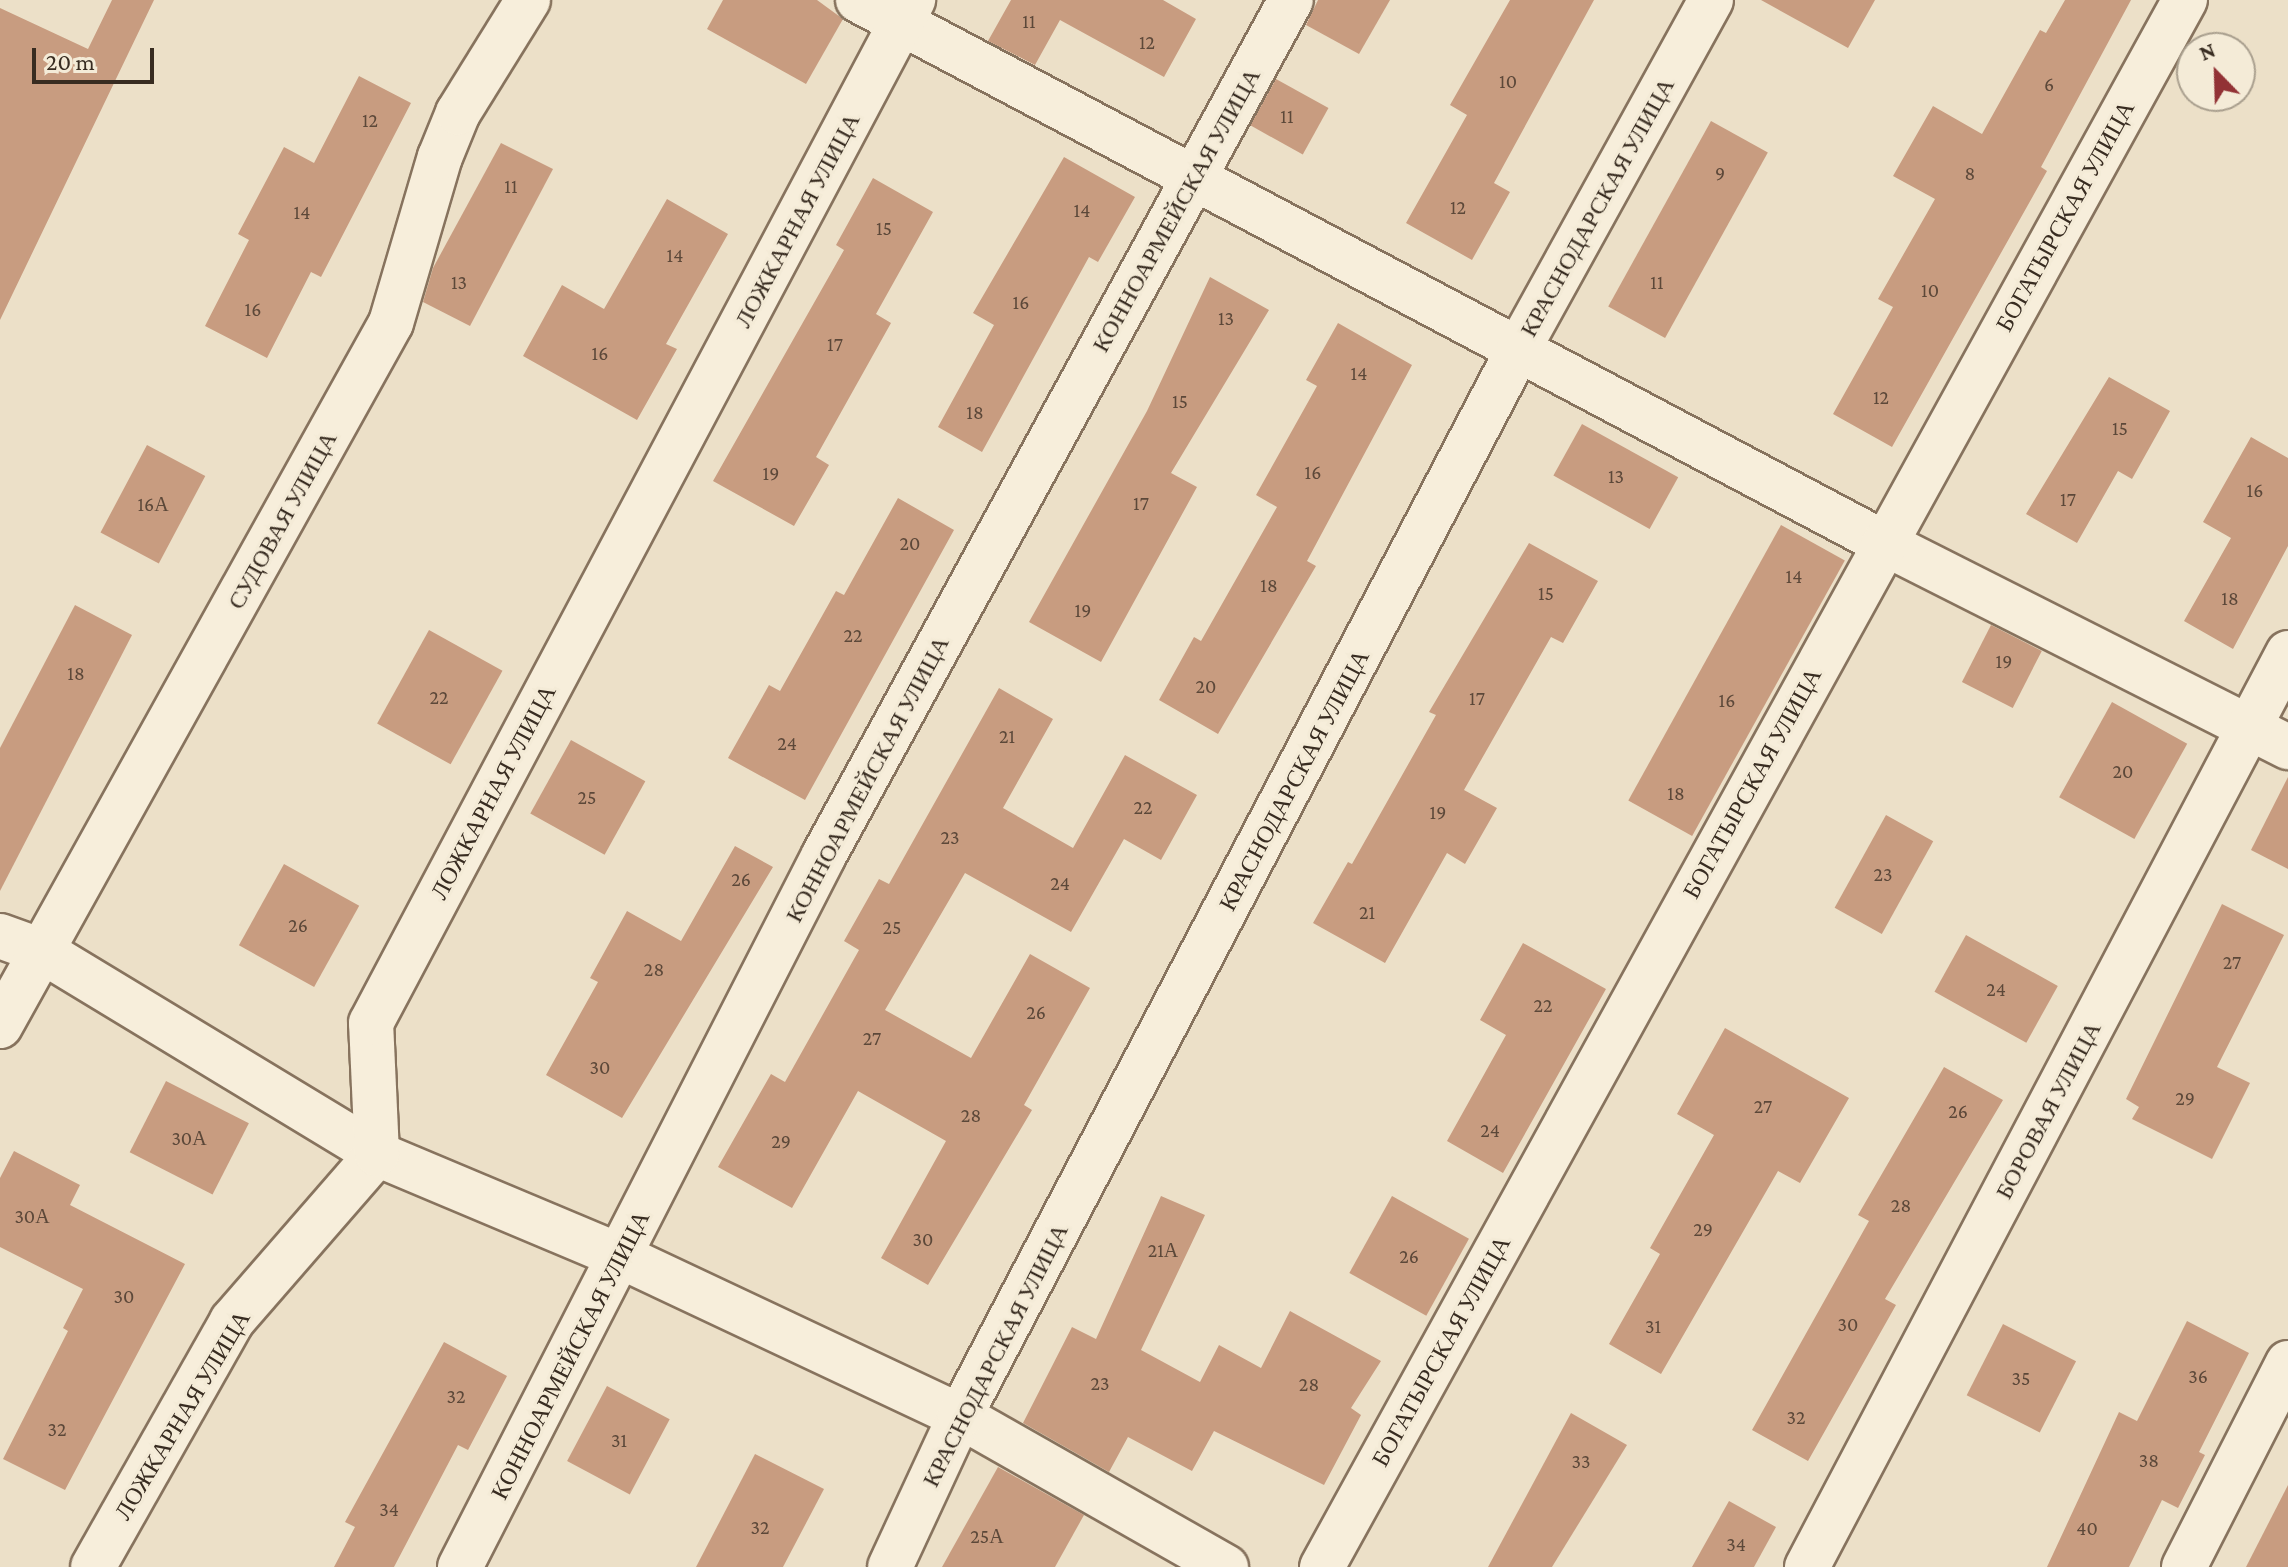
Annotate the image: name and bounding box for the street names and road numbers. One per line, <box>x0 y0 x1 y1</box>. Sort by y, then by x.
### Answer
street label: КОННОАРМЕЙСКАЯ УЛИЦА <box>1086 63 1266 357</box>
street label: КРАСНОДАРСКАЯ УЛИЦА <box>1514 72 1680 342</box>
street label: БОГАТЫРСКАЯ УЛИЦА <box>1990 96 2140 336</box>
street label: ЛОЖКАРНАЯ УЛИЦА <box>728 108 866 332</box>
street label: СУДОВАЯ УЛИЦА <box>221 426 343 614</box>
street label: КОННОАРМЕЙСКАЯ УЛИЦА <box>779 631 955 927</box>
street label: КРАСНОДАРСКАЯ УЛИЦА <box>1213 644 1375 916</box>
street label: БОГАТЫРСКАЯ УЛИЦА <box>1677 663 1827 903</box>
street label: ЛОЖКАРНАЯ УЛИЦА <box>424 680 562 904</box>
street label: БОРОВАЯ УЛИЦА <box>1989 1016 2107 1204</box>
street label: КОННОАРМЕЙСКАЯ УЛИЦА <box>485 1206 655 1504</box>
street label: КРАСНОДАРСКАЯ УЛИЦА <box>916 1219 1074 1491</box>
street label: БОГАТЫРСКАЯ УЛИЦА <box>1366 1231 1516 1471</box>
street label: ЛОЖКАРНАЯ УЛИЦА <box>108 1305 256 1525</box>

